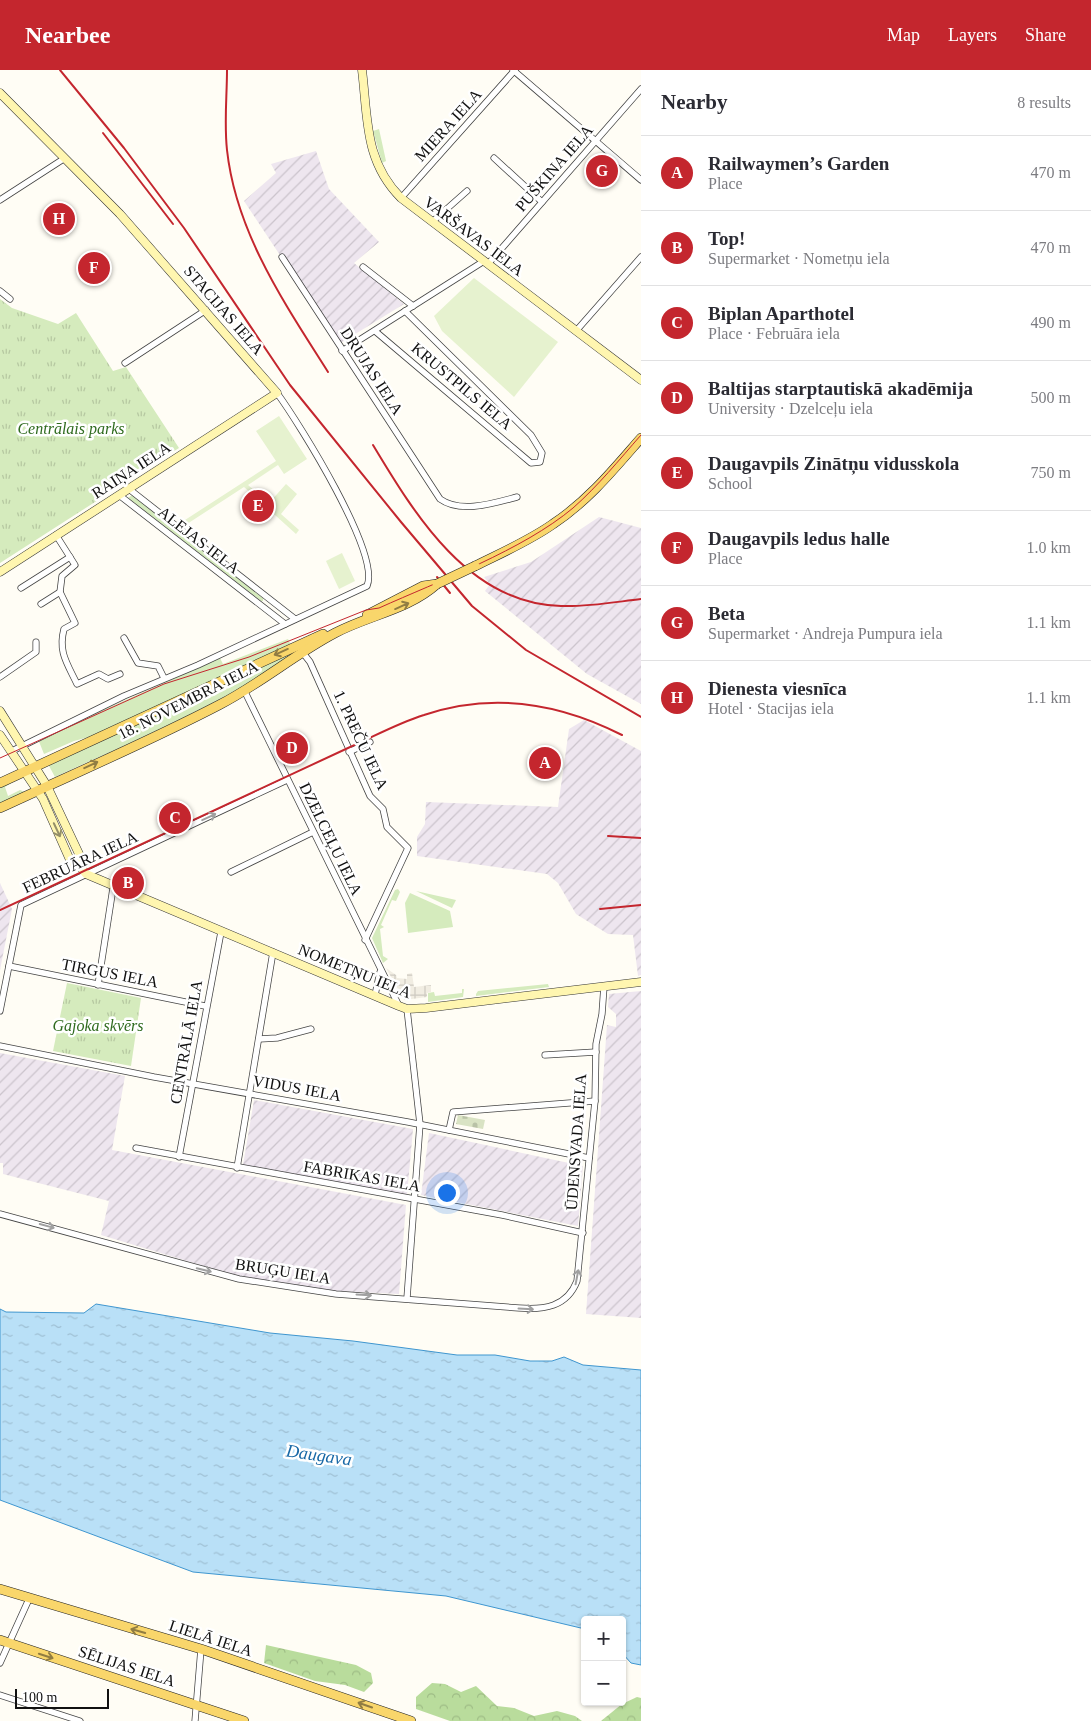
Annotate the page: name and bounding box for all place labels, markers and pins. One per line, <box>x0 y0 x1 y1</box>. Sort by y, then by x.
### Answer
pin: G <box>586 152 618 190</box>
pin: H <box>43 200 75 238</box>
pin: F <box>78 249 110 287</box>
pin: E <box>242 487 274 525</box>
pin: D <box>276 729 308 767</box>
pin: A <box>529 744 561 782</box>
pin: C <box>159 799 191 837</box>
pin: B <box>112 864 144 902</box>

